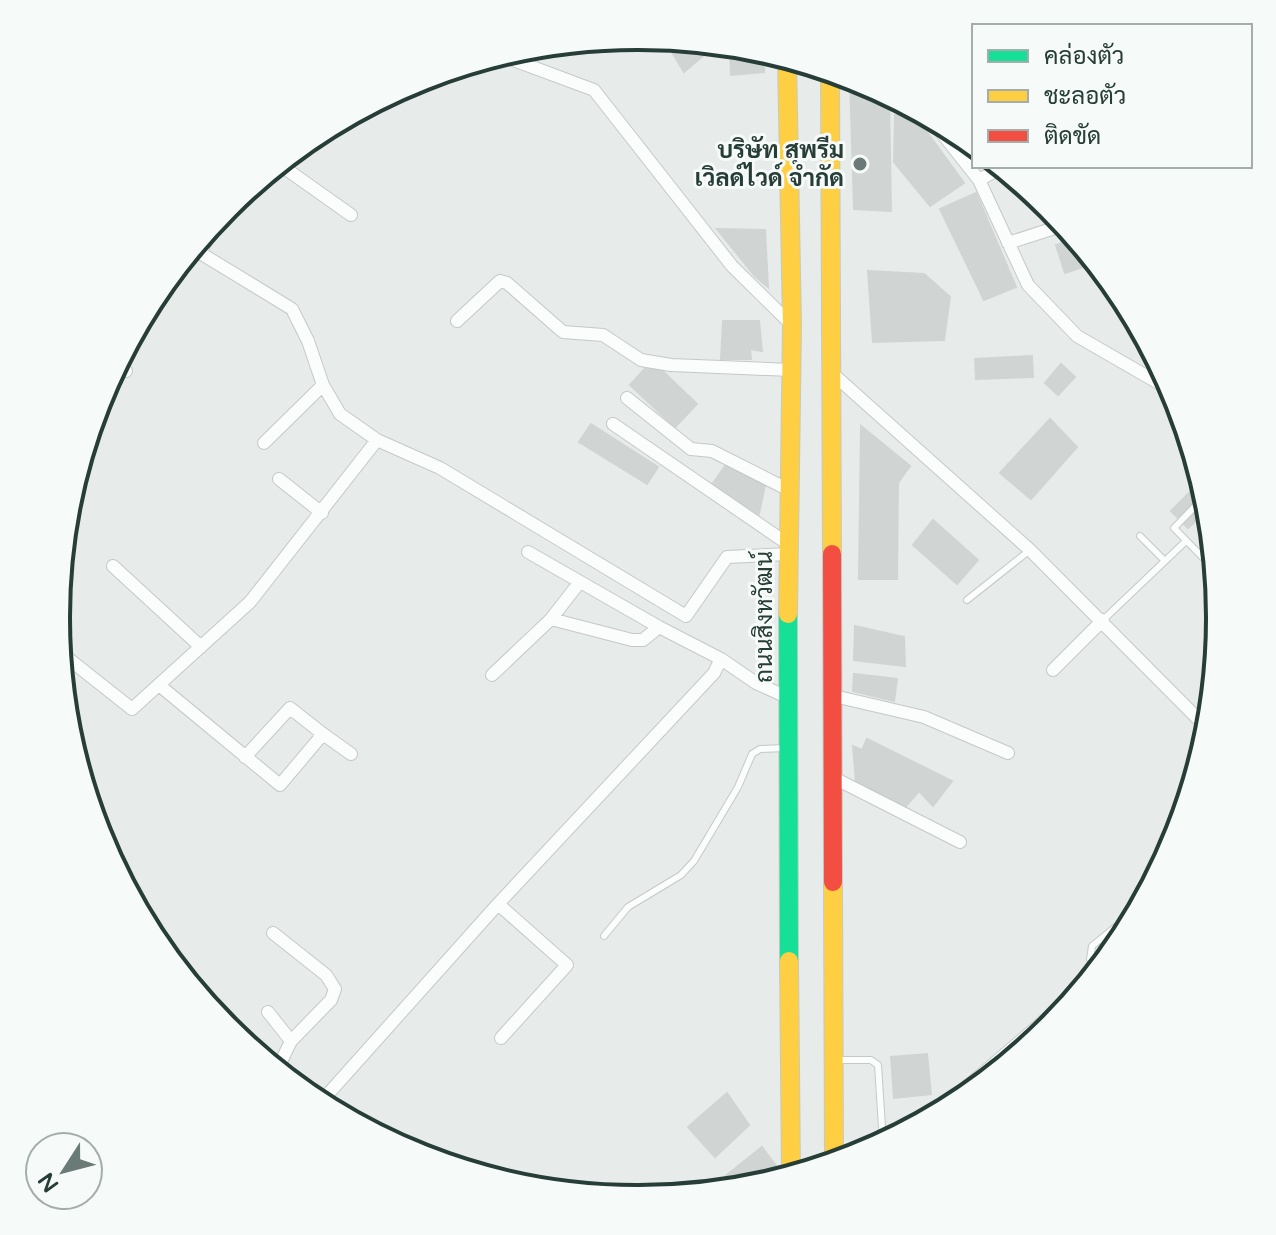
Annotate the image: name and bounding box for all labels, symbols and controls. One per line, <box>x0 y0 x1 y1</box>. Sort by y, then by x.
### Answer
legend <box>972 24 1252 168</box>
text: คล่องตัว <box>1044 42 1124 71</box>
text: ชะลอตัว <box>1044 82 1126 111</box>
text: ติดขัด <box>1044 122 1101 151</box>
place label: บริษัท สุพรีม เวิลด์ไวด์ จำกัด <box>695 135 844 193</box>
marker: บริษัท สุพรีม เวิลด์ไวด์ จำกัด <box>851 155 869 173</box>
street label: ถนนสิงหวัฒน์ <box>748 551 779 683</box>
north arrow <box>24 1131 104 1211</box>
text: N <box>33 1167 64 1197</box>

